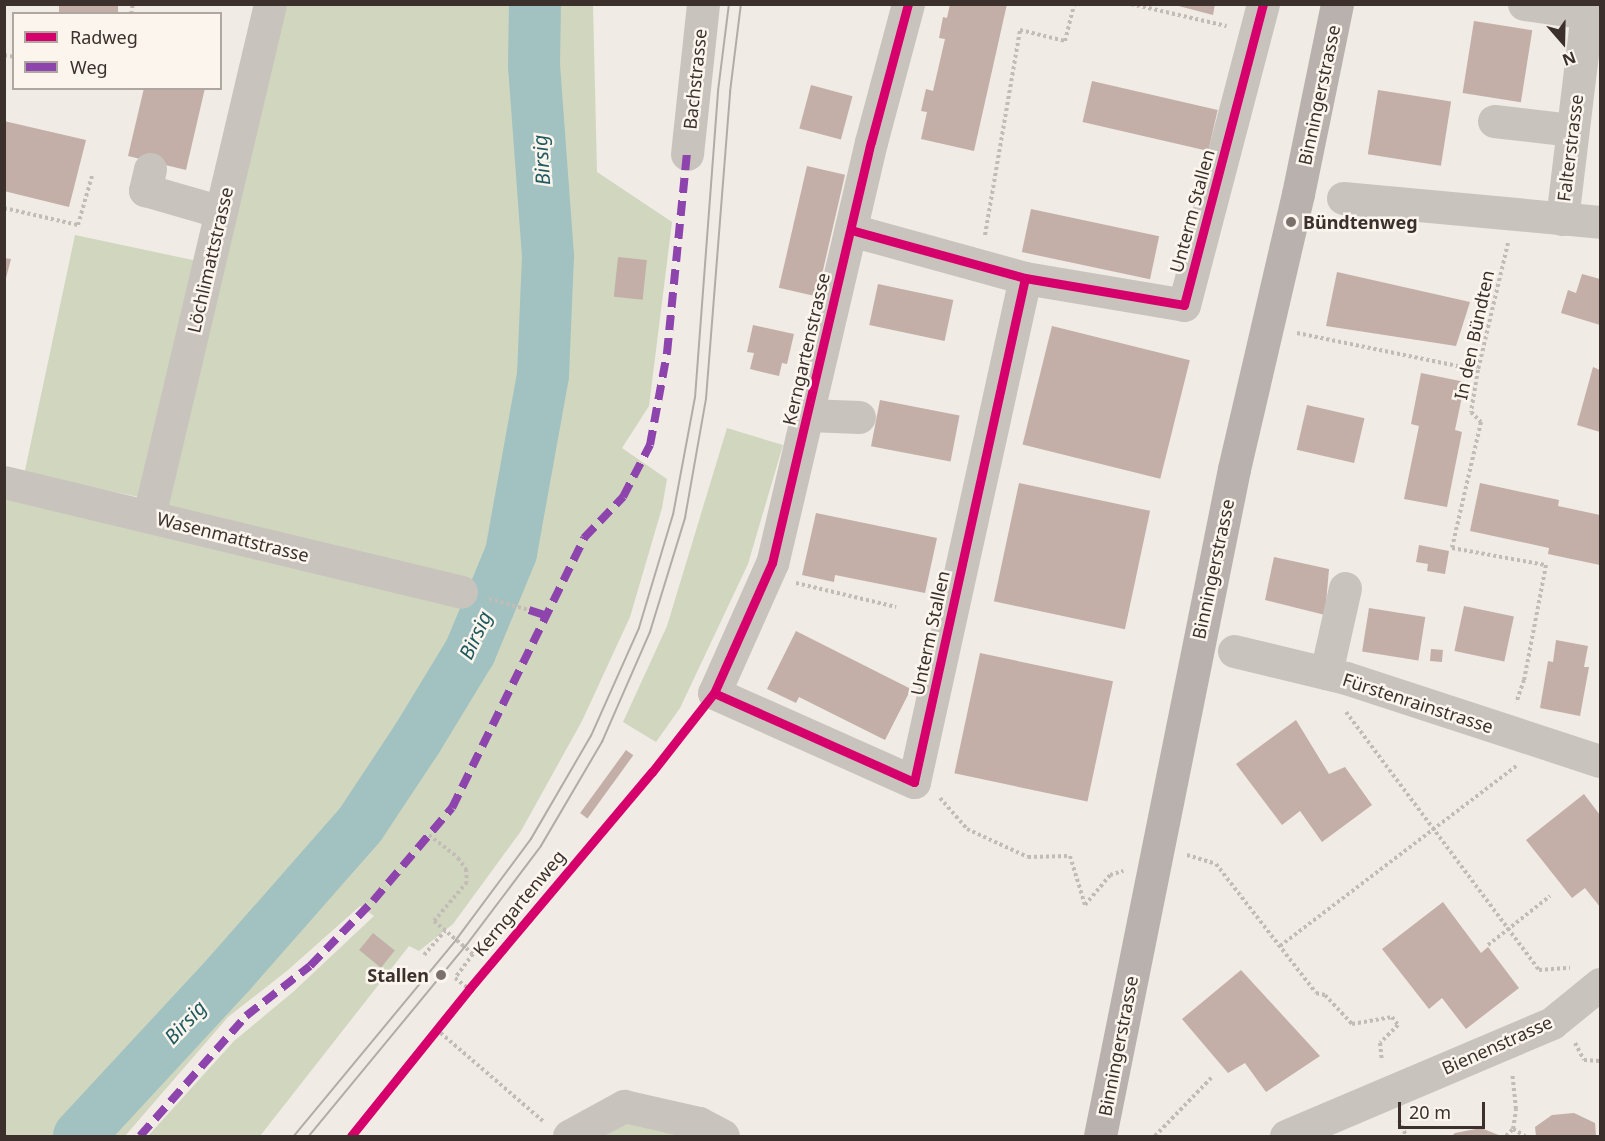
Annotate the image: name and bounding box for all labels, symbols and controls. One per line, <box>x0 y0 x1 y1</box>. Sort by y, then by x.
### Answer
legend <box>12 12 222 90</box>
north arrow <box>1533 12 1593 72</box>
street label: Binningerstrasse <box>1294 23 1344 167</box>
text: Radweg <box>70 25 138 49</box>
street label: Bachstrasse <box>679 28 711 130</box>
text: N <box>1559 46 1579 71</box>
text: Weg <box>70 55 108 79</box>
street label: Falterstrasse <box>1553 93 1587 203</box>
water label: Birsig <box>527 134 555 186</box>
street label: Unterm Stallen <box>1165 147 1219 275</box>
street label: Löchlimattstrasse <box>183 185 237 335</box>
place label: Bündtenweg <box>1303 211 1418 233</box>
marker: Bündtenweg <box>1284 215 1298 229</box>
street label: In den Bündten <box>1450 268 1498 402</box>
street label: Kerngartenstrasse <box>778 271 834 427</box>
street label: Binningerstrasse <box>1188 497 1238 641</box>
street label: Wasenmattstrasse <box>155 508 311 566</box>
street label: Unterm Stallen <box>906 569 954 697</box>
water label: Birsig <box>453 607 497 663</box>
street label: Fürstenrainstrasse <box>1340 668 1496 738</box>
street label: Kerngartenweg <box>468 846 570 960</box>
place label: Stallen <box>367 964 429 986</box>
marker: Stallen <box>434 968 448 982</box>
street label: Binningerstrasse <box>1094 974 1142 1118</box>
water label: Birsig <box>159 995 211 1049</box>
street label: Bienenstrasse <box>1438 1011 1556 1079</box>
scale bar <box>1401 1090 1488 1128</box>
text: 20 m <box>1409 1100 1451 1124</box>

